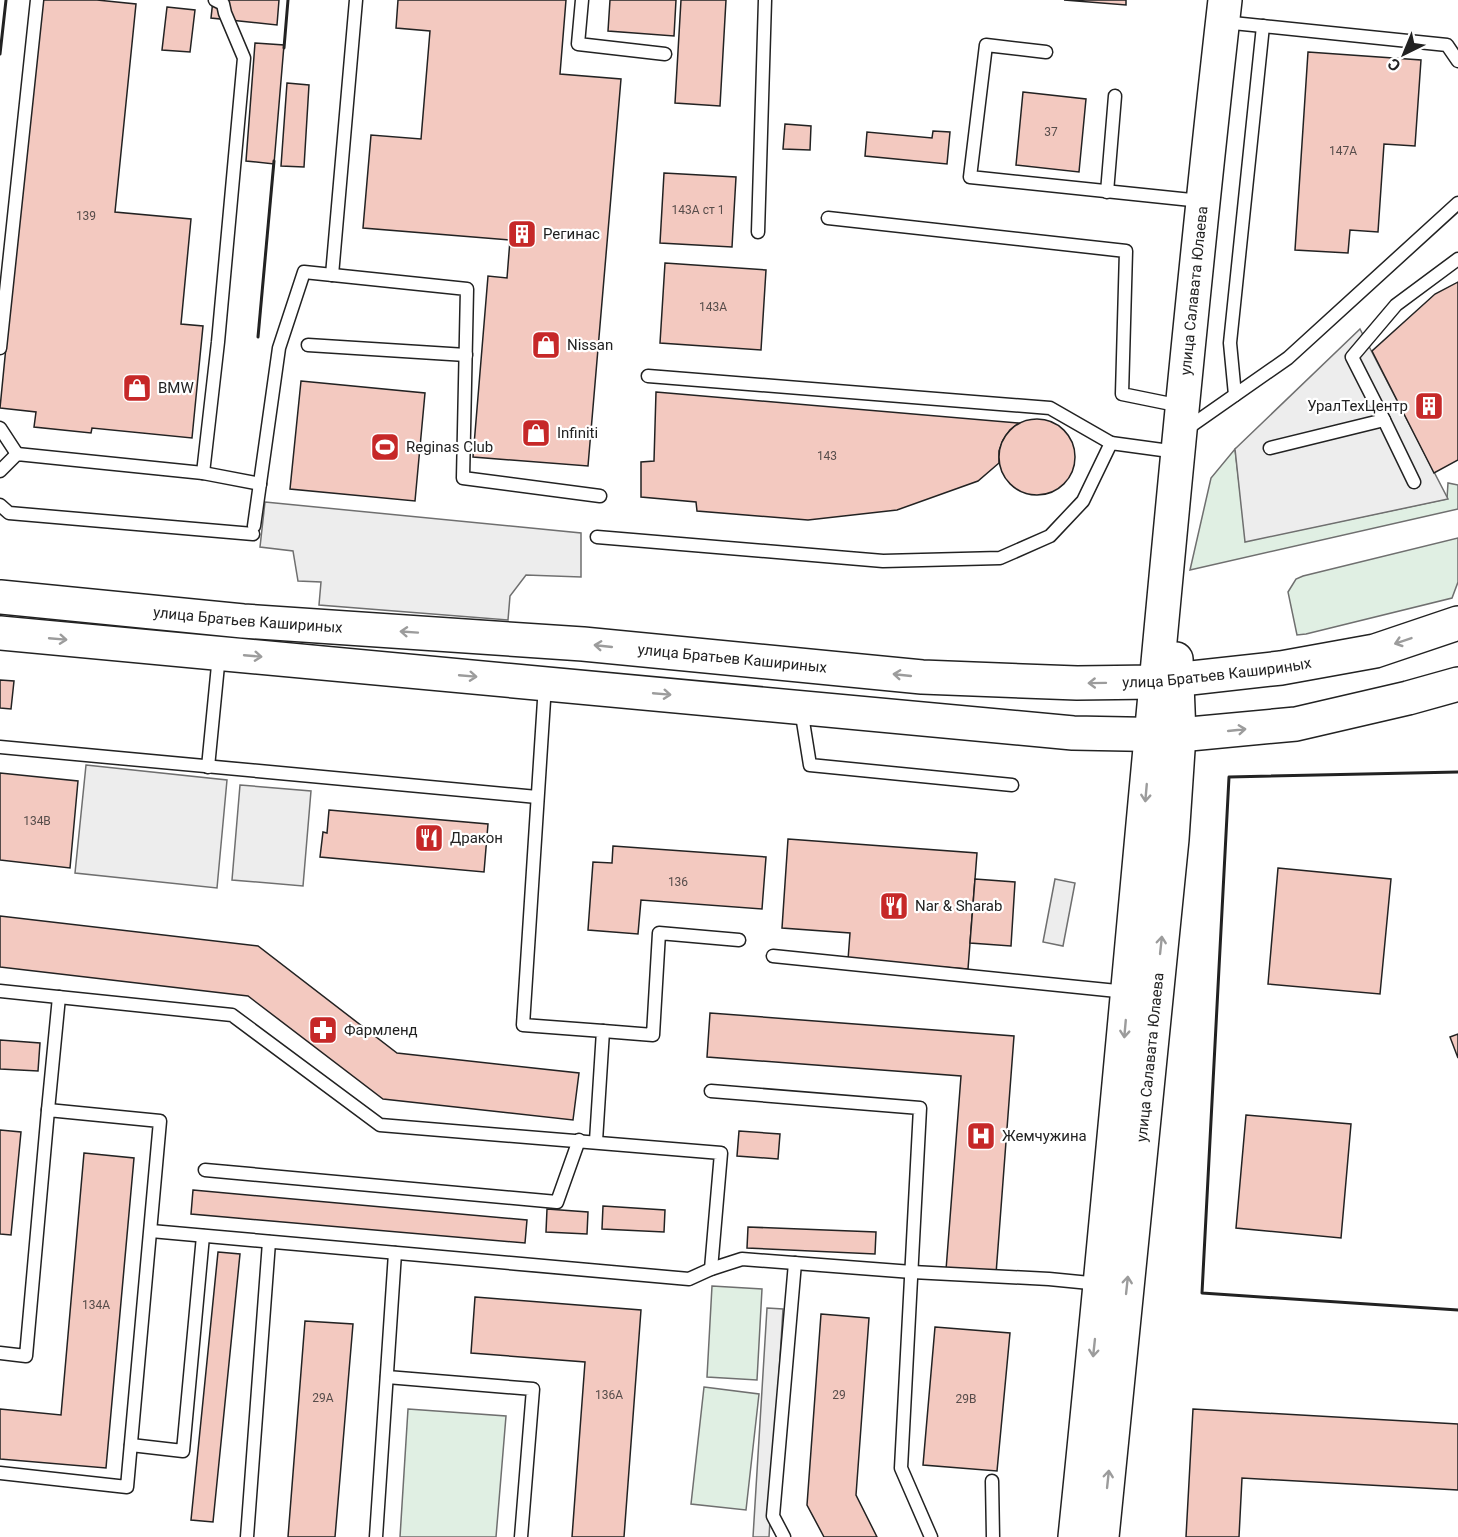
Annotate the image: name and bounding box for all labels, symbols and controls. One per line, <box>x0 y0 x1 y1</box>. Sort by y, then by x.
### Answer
north arrow <box>1374 24 1434 84</box>
text: С <box>1384 54 1404 75</box>
house number: 37 <box>1044 125 1058 139</box>
house number: 147А <box>1329 144 1357 158</box>
house number: 143А ст 1 <box>672 203 724 217</box>
street label: улица Салавата Юлаева <box>1176 205 1212 376</box>
house number: 139 <box>76 209 96 223</box>
building icon: Регинас <box>506 218 538 250</box>
place label: Регинас <box>543 225 600 243</box>
house number: 143А <box>699 300 727 314</box>
shop icon: Nissan <box>530 329 562 361</box>
place label: Nissan <box>567 336 613 354</box>
shop icon: BMW <box>121 372 153 404</box>
place label: BMW <box>158 379 194 397</box>
building icon: УралТехЦентр <box>1413 390 1445 422</box>
place label: УралТехЦентр <box>1307 397 1408 415</box>
shop icon: Infiniti <box>520 417 552 449</box>
place label: Infiniti <box>557 424 598 442</box>
sports icon: Reginas Club <box>369 431 401 463</box>
place label: Reginas Club <box>406 438 493 456</box>
house number: 143 <box>817 449 837 463</box>
street label: улица Братьев Кашириных <box>152 603 344 637</box>
one-way arrow <box>399 626 419 637</box>
one-way arrow <box>48 633 68 644</box>
one-way arrow <box>1394 637 1413 648</box>
one-way arrow <box>594 640 614 651</box>
street label: улица Братьев Кашириных <box>637 640 828 677</box>
one-way arrow <box>242 651 262 662</box>
street label: улица Братьев Кашириных <box>1122 654 1313 691</box>
one-way arrow <box>892 669 912 680</box>
one-way arrow <box>457 671 477 682</box>
one-way arrow <box>1087 677 1107 688</box>
one-way arrow <box>651 689 671 700</box>
one-way arrow <box>1226 724 1246 735</box>
one-way arrow <box>1140 782 1151 802</box>
house number: 134В <box>23 814 51 828</box>
restaurant icon: Дракон <box>413 822 445 854</box>
place label: Дракон <box>450 829 503 847</box>
house number: 136 <box>668 875 688 889</box>
restaurant icon: Nar & Sharab <box>878 890 910 922</box>
place label: Nar & Sharab <box>915 897 1002 915</box>
one-way arrow <box>1156 935 1167 955</box>
street label: улица Салавата Юлаева <box>1133 972 1168 1143</box>
pharmacy icon: Фармленд <box>307 1014 339 1046</box>
one-way arrow <box>1119 1018 1130 1038</box>
place label: Фармленд <box>344 1021 418 1039</box>
hospital icon: Жемчужина <box>965 1120 997 1152</box>
place label: Жемчужина <box>1002 1127 1087 1145</box>
one-way arrow <box>1122 1275 1133 1295</box>
house number: 134А <box>82 1298 110 1312</box>
one-way arrow <box>1089 1338 1100 1358</box>
house number: 136А <box>595 1388 623 1402</box>
house number: 29 <box>832 1388 846 1402</box>
house number: 29А <box>312 1391 334 1405</box>
house number: 29В <box>956 1392 976 1406</box>
one-way arrow <box>1103 1469 1114 1489</box>

